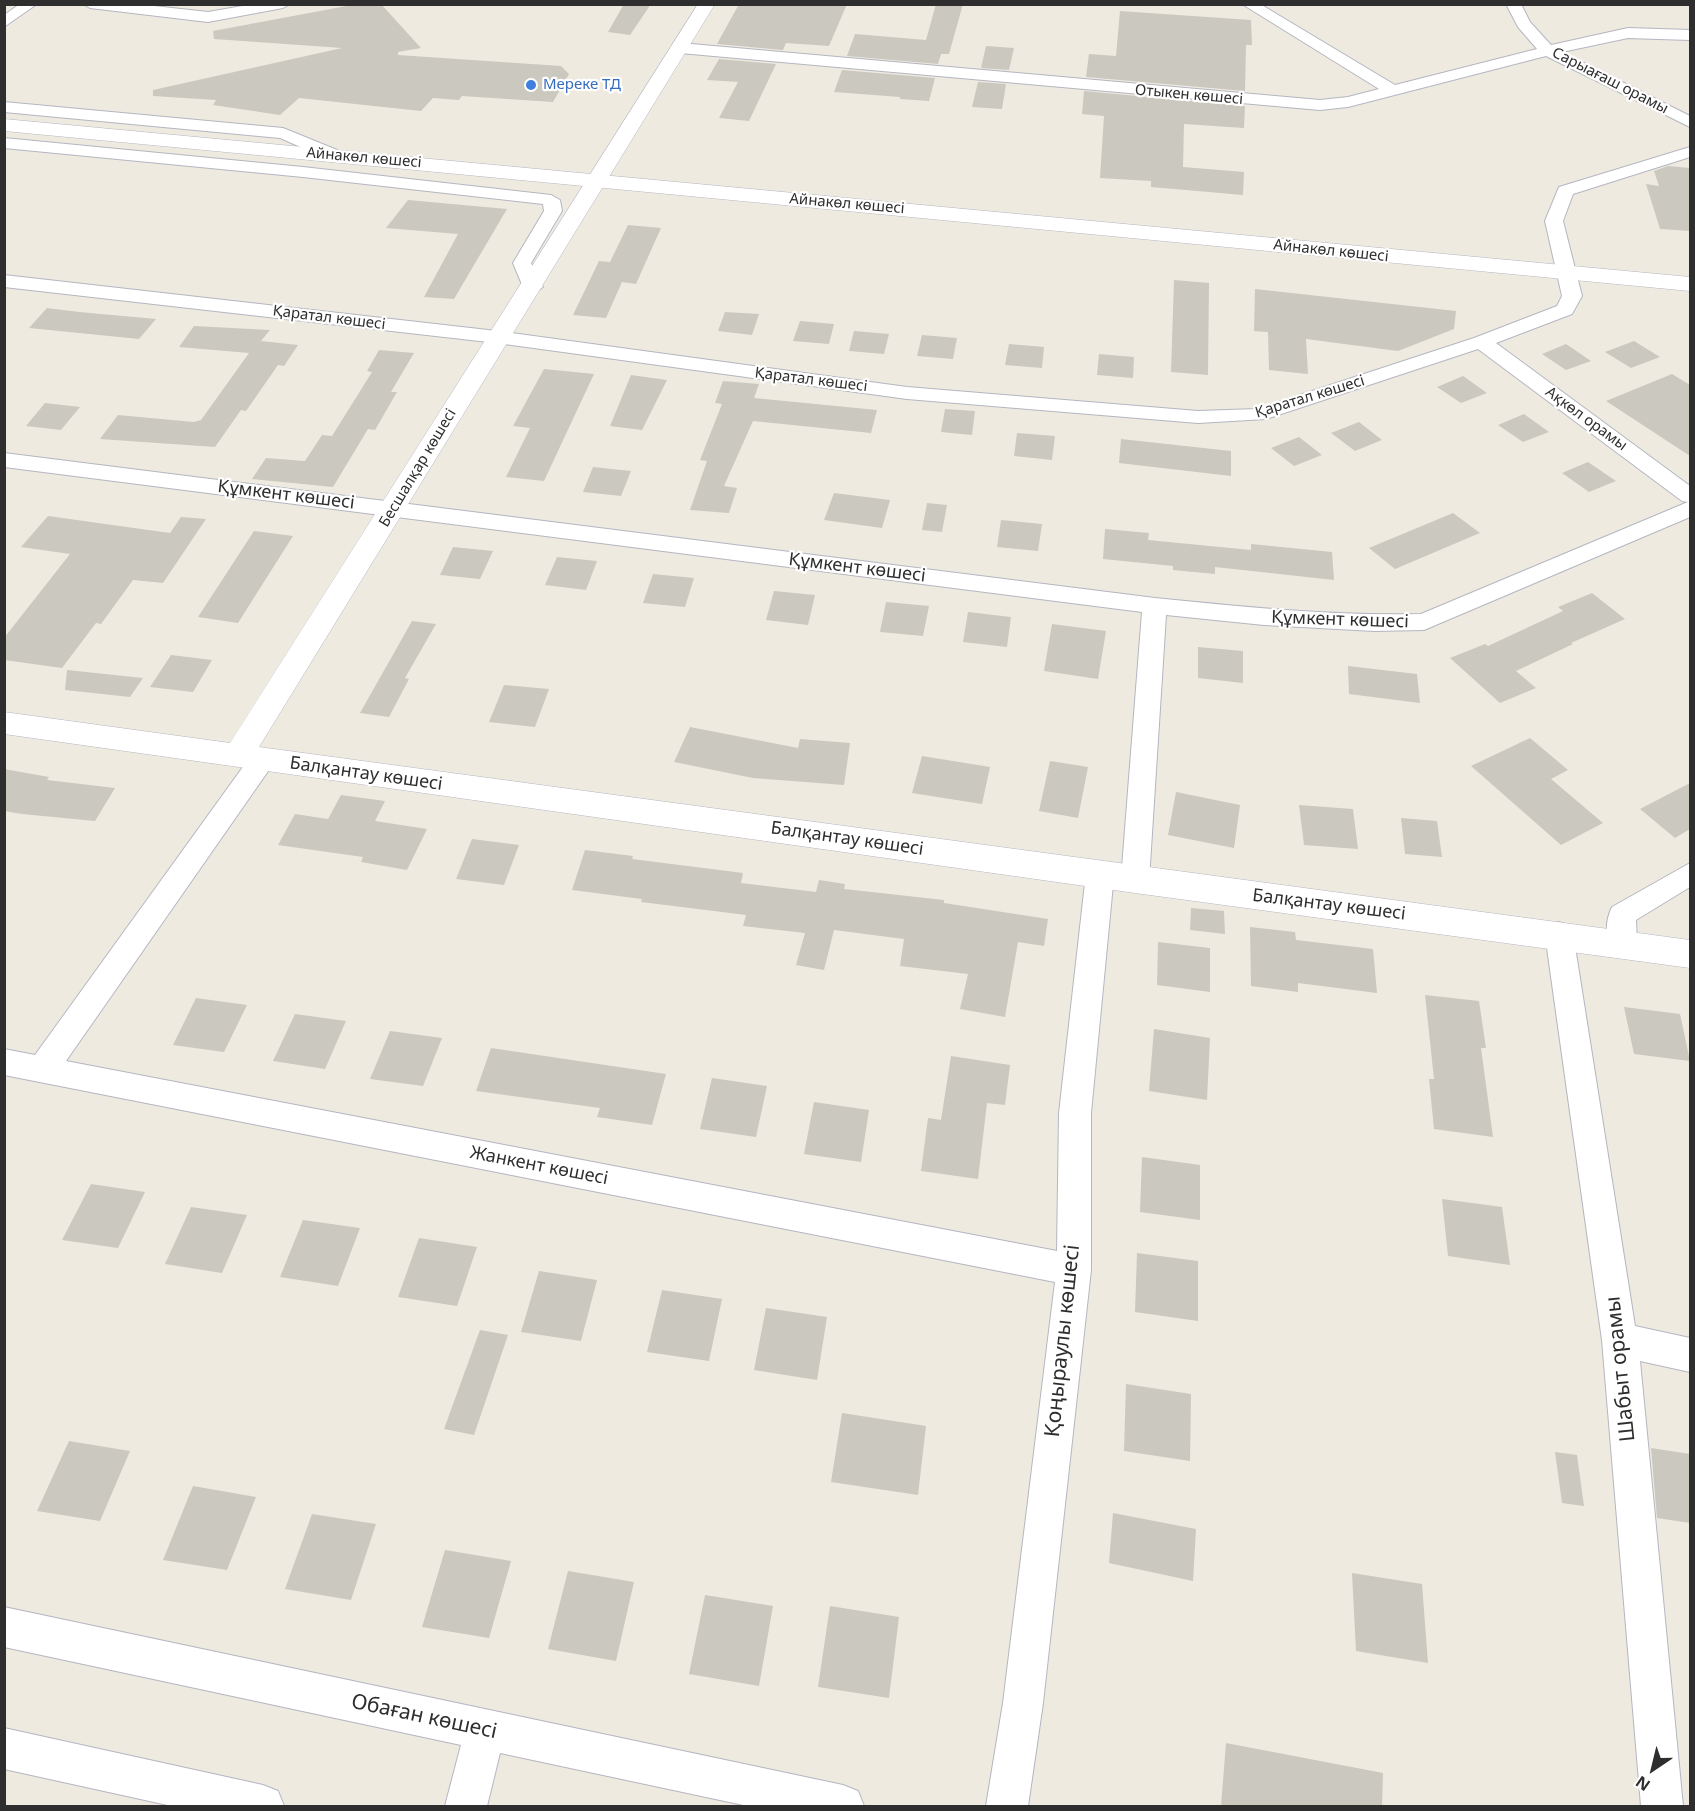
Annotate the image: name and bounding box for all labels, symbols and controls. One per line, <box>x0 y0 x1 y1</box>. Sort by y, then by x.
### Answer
street label: Сарыағаш орамы <box>1549 44 1671 118</box>
place label: Мереке ТД <box>543 76 621 94</box>
marker: Мереке ТД <box>524 78 538 92</box>
street label: Отыкен көшесі <box>1134 81 1244 109</box>
street label: Айнакөл көшесі <box>306 144 422 172</box>
street label: Айнакөл көшесі <box>789 190 905 218</box>
street label: Айнакөл көшесі <box>1273 236 1389 266</box>
street label: Қаратал көшесі <box>272 302 386 334</box>
street label: Қаратал көшесі <box>754 364 868 396</box>
street label: Қаратал көшесі <box>1253 372 1367 422</box>
street label: Ақкөл орамы <box>1542 383 1630 455</box>
street label: Бесшалқар көшесі <box>376 406 460 530</box>
street label: Құмкент көшесі <box>216 476 356 514</box>
street label: Құмкент көшесі <box>787 549 927 587</box>
street label: Құмкент көшесі <box>1271 607 1409 633</box>
street label: Балқантау көшесі <box>288 753 444 795</box>
street label: Балқантау көшесі <box>769 818 925 860</box>
street label: Балқантау көшесі <box>1251 885 1407 925</box>
street label: Жанкент көшесі <box>468 1142 610 1190</box>
street label: Қоңыраулы көшесі <box>1040 1243 1086 1439</box>
street label: Шабыт орамы <box>1601 1295 1641 1443</box>
street label: Обаған көшесі <box>349 1689 499 1745</box>
north arrow <box>1623 1739 1683 1799</box>
text: N <box>1631 1771 1654 1796</box>

